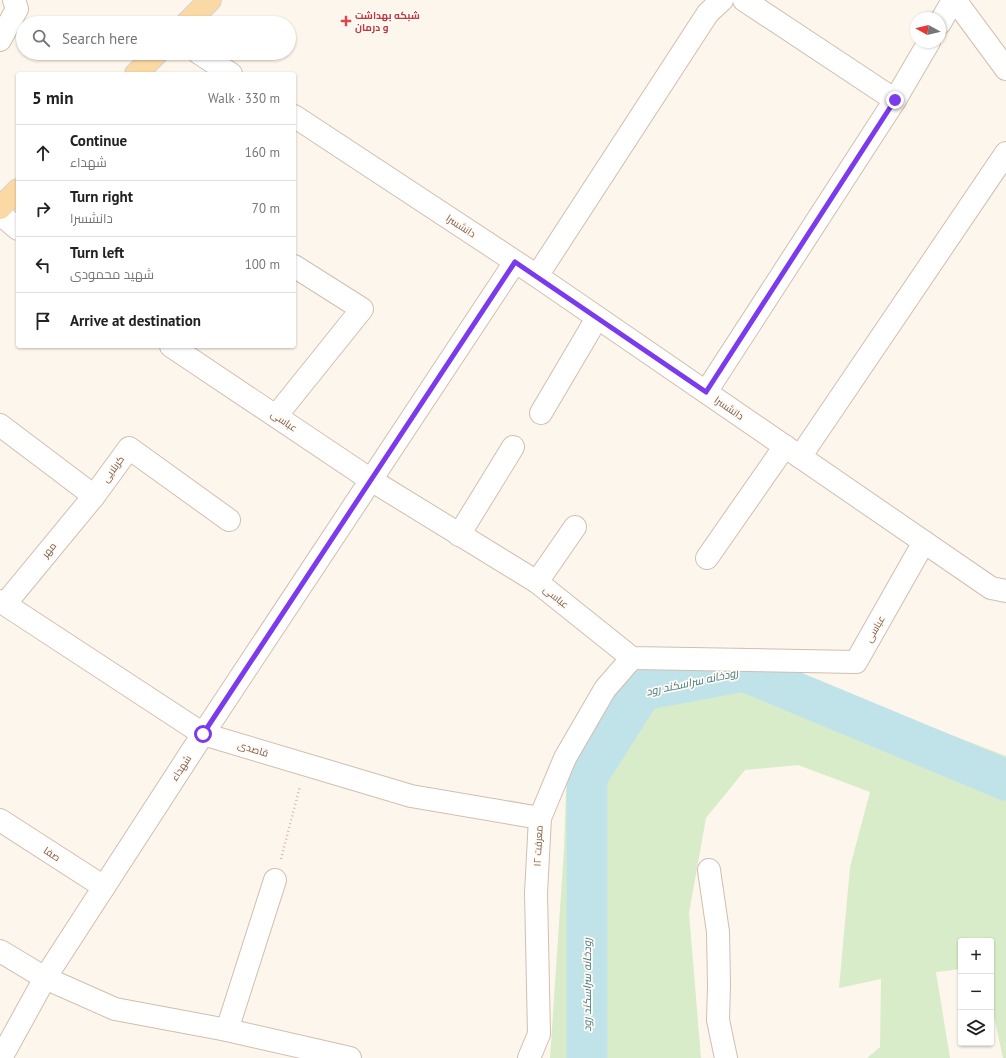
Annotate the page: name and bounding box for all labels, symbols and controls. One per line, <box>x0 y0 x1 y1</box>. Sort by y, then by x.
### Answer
place label: شبکه بهداشت و درمان <box>355 9 420 34</box>
north arrow <box>910 12 946 48</box>
marker: شبکه بهداشت و درمان <box>340 15 352 27</box>
search box <box>16 16 296 60</box>
icon: search <box>30 27 52 49</box>
text: Search here <box>62 29 138 48</box>
text: 5 min <box>32 87 73 109</box>
text: Walk · 330 m <box>208 90 280 107</box>
route end <box>886 91 904 109</box>
text: Continue <box>70 131 127 150</box>
icon: ahead <box>32 142 54 164</box>
text: 160 m <box>245 144 280 161</box>
text: شهداء <box>70 154 107 171</box>
text: Turn right <box>70 187 133 206</box>
icon: right <box>32 198 54 220</box>
text: 70 m <box>252 200 280 217</box>
text: دانشسرا <box>70 210 113 227</box>
street label: دانشسرا <box>444 212 478 241</box>
text: Turn left <box>70 243 124 262</box>
icon: left <box>32 254 54 276</box>
text: 100 m <box>245 256 280 273</box>
text: شهید محمودی <box>70 266 154 283</box>
icon: arrive <box>32 310 54 332</box>
text: Arrive at destination <box>70 311 201 330</box>
street label: دانشسرا <box>712 393 746 423</box>
street label: عباسی <box>268 408 300 435</box>
street label: کربلایی <box>99 453 127 485</box>
street label: مهر <box>38 540 59 561</box>
street label: عباسی <box>541 583 571 611</box>
street label: عباسی <box>862 613 888 645</box>
water label: رودخانه سراسکند رود <box>645 665 740 699</box>
route start <box>194 725 212 743</box>
street label: قاصدی <box>236 738 270 760</box>
street label: شهداء <box>168 753 194 783</box>
street label: معرفت ۱۲ <box>530 825 546 867</box>
street label: صفا <box>41 844 63 864</box>
water label: رودخانه سراسکند رود <box>580 937 594 1032</box>
map controls <box>958 938 994 1046</box>
button: + <box>958 938 994 974</box>
button: − <box>958 974 994 1010</box>
button: layers <box>958 1010 994 1046</box>

